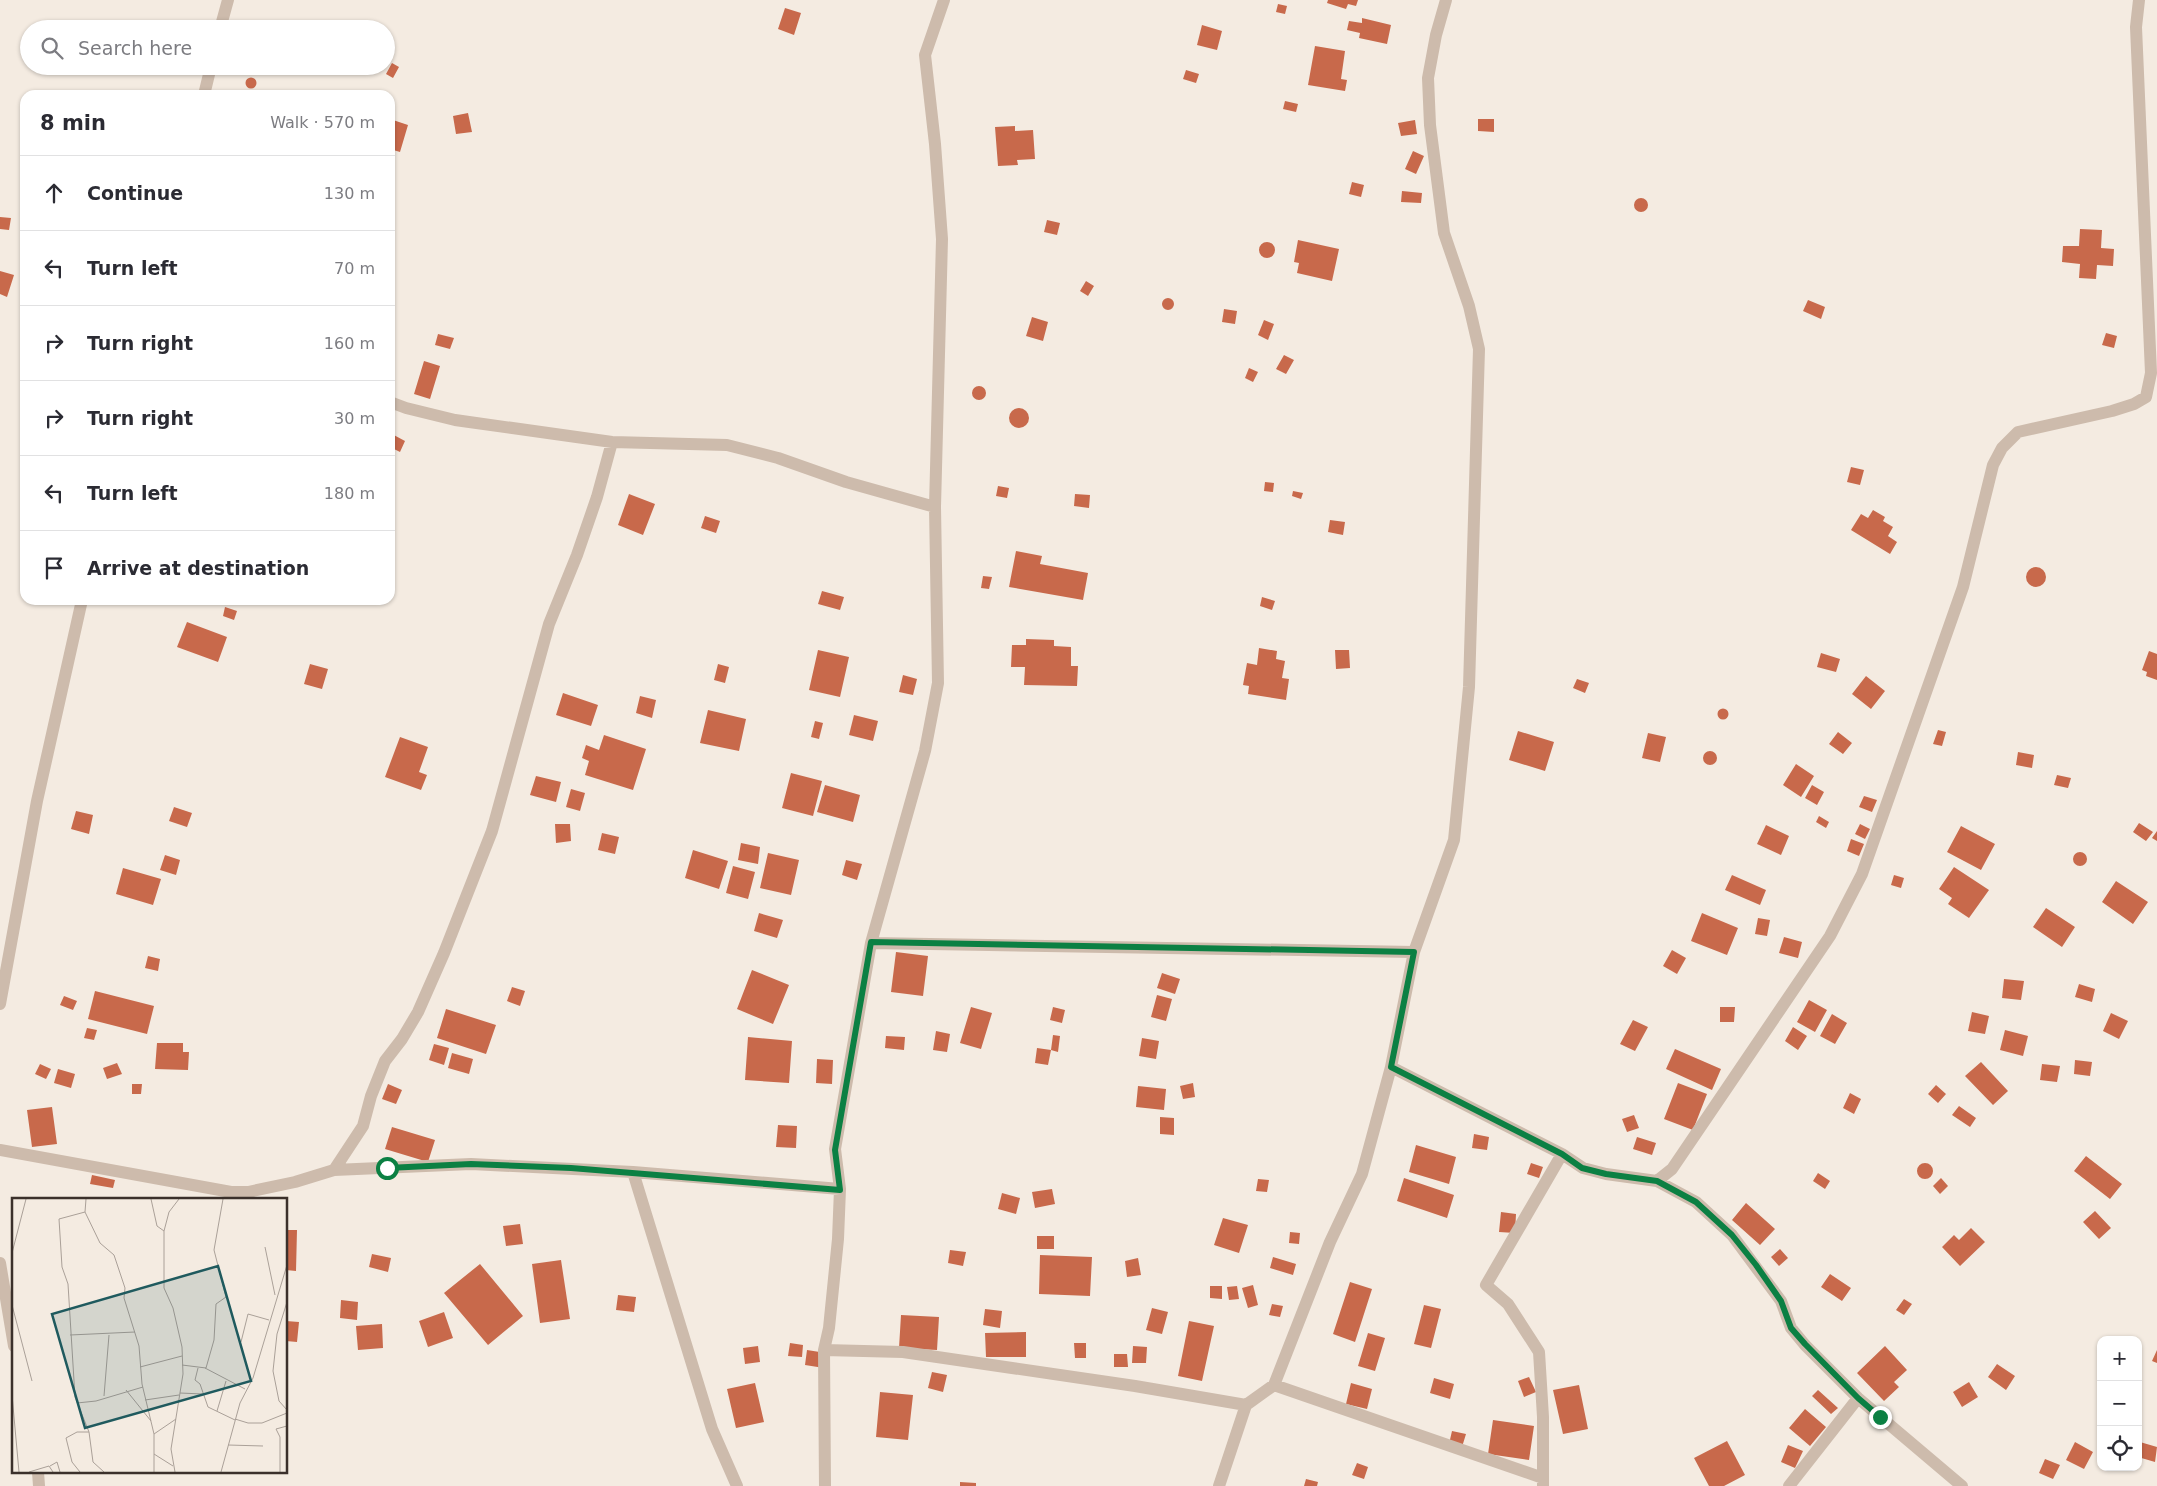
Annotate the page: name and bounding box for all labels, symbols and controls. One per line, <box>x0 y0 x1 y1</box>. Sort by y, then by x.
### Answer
search box <box>20 20 395 75</box>
icon: search <box>38 34 66 62</box>
text: Search here <box>78 37 192 59</box>
text: 8 min <box>40 111 106 135</box>
text: Walk · 570 m <box>270 113 375 132</box>
icon: ahead <box>40 179 68 207</box>
text: Continue <box>87 182 183 204</box>
text: 130 m <box>324 184 375 203</box>
icon: left <box>40 254 68 282</box>
text: Turn left <box>87 257 178 279</box>
text: 70 m <box>334 259 375 278</box>
icon: right <box>40 329 68 357</box>
text: Turn right <box>87 332 193 354</box>
text: 160 m <box>324 334 375 353</box>
icon: right <box>40 404 68 432</box>
text: Turn right <box>87 407 193 429</box>
text: 30 m <box>334 409 375 428</box>
icon: left <box>40 479 68 507</box>
text: Turn left <box>87 482 178 504</box>
text: 180 m <box>324 484 375 503</box>
icon: arrive <box>40 554 68 582</box>
text: Arrive at destination <box>87 557 309 579</box>
route start <box>376 1157 399 1180</box>
inset map <box>12 1198 288 1474</box>
map controls <box>2097 1336 2142 1471</box>
button: + <box>2097 1336 2142 1381</box>
button: − <box>2097 1381 2142 1426</box>
route end <box>1869 1406 1892 1429</box>
button: locate <box>2097 1426 2142 1471</box>

